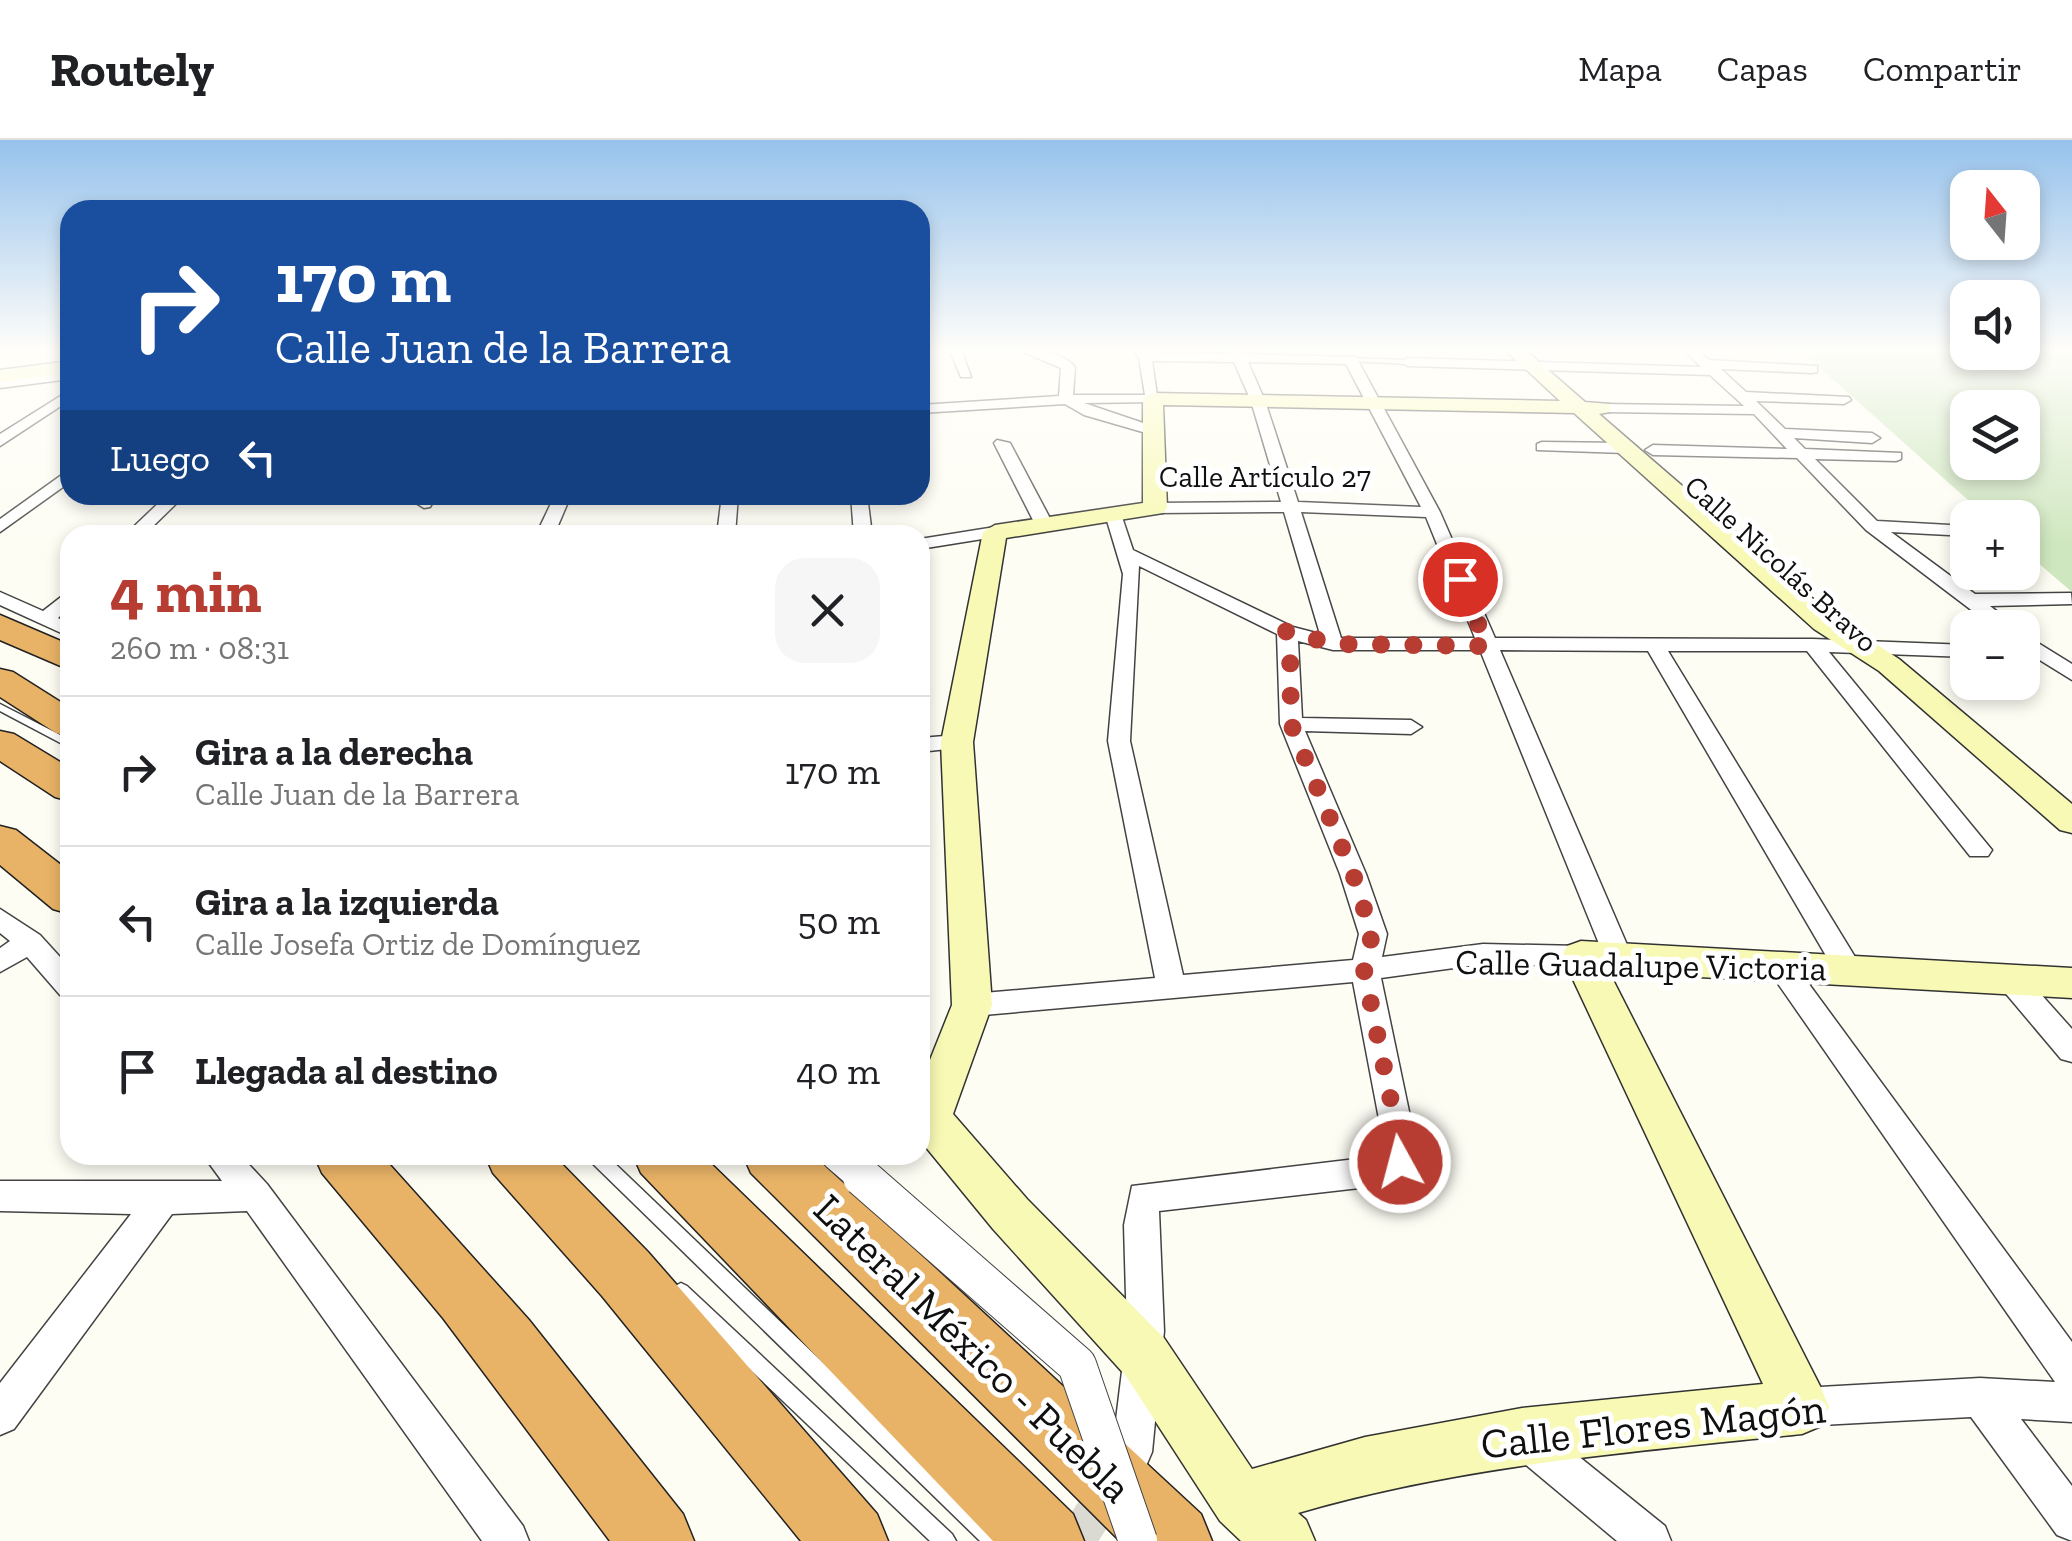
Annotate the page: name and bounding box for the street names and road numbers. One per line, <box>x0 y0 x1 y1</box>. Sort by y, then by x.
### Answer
street label: Calle Artículo 27 <box>1159 459 1371 495</box>
street label: Calle Nicolás Bravo <box>1677 468 1885 660</box>
street label: Calle Guadalupe Victoria <box>1455 941 1827 989</box>
street label: Lateral México - Puebla <box>804 1183 1142 1513</box>
street label: Calle Flores Magón <box>1478 1383 1828 1469</box>

